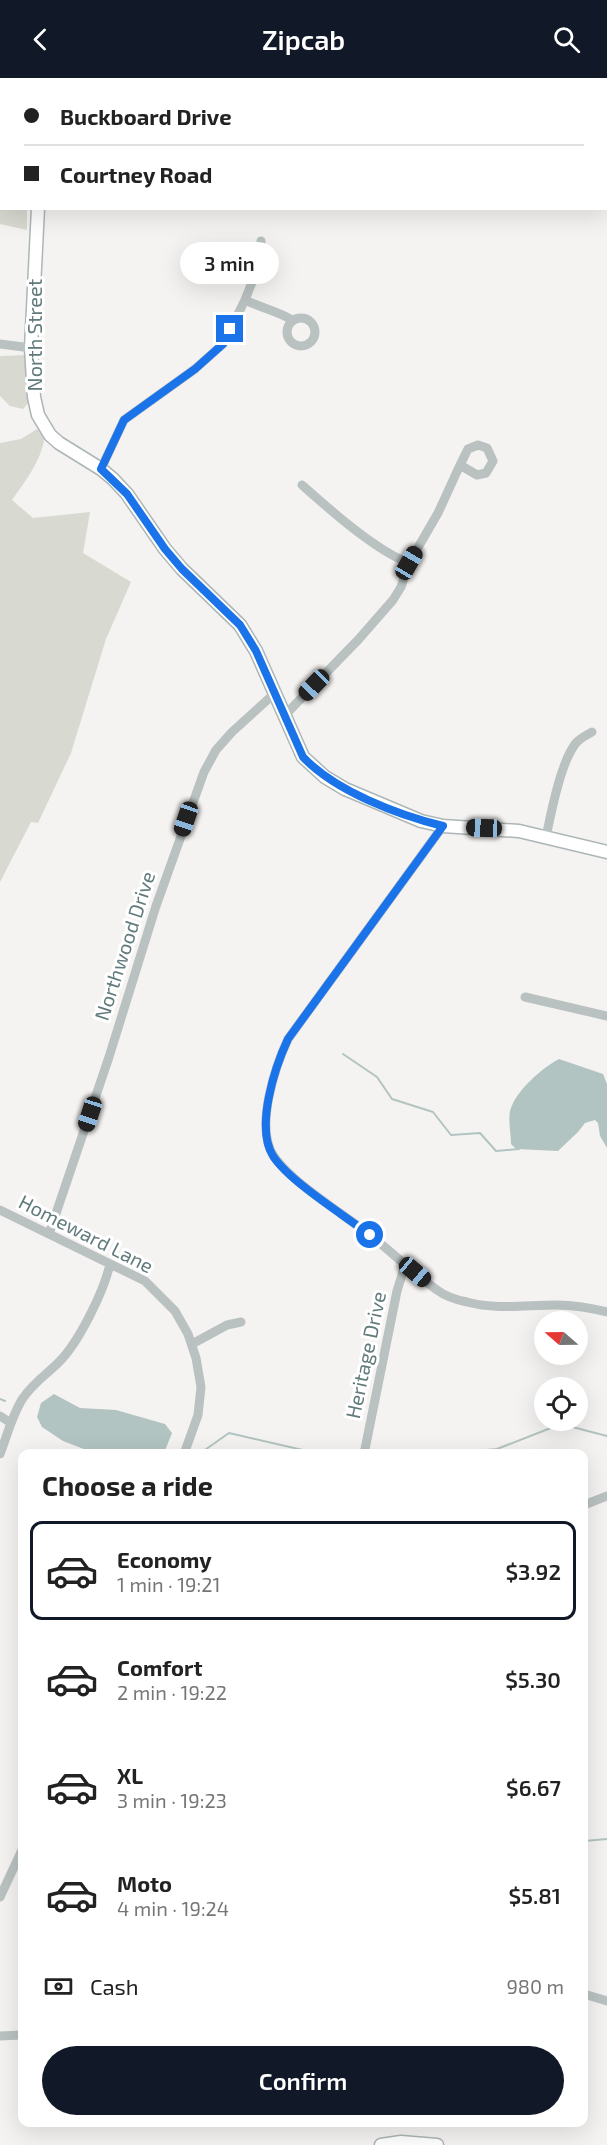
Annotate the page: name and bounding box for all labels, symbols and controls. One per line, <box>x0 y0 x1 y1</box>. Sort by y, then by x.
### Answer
icon: back <box>24 23 57 56</box>
text: Zipcab <box>262 23 345 55</box>
icon: search <box>550 23 583 56</box>
text: Buckboard Drive <box>60 103 232 129</box>
text: Courtney Road <box>60 161 212 187</box>
callout: 3 min <box>180 242 280 284</box>
text: 3 min <box>204 251 255 275</box>
street label: North Street <box>22 278 46 391</box>
route end <box>216 315 243 342</box>
car <box>392 543 426 583</box>
car <box>295 666 333 704</box>
car <box>172 799 200 839</box>
car <box>466 818 502 838</box>
street label: Northwood Drive <box>89 868 159 1023</box>
car <box>76 1094 104 1134</box>
street label: Homeward Lane <box>15 1189 158 1277</box>
route start <box>356 1221 383 1248</box>
car <box>395 1254 435 1290</box>
street label: Heritage Drive <box>340 1289 390 1421</box>
north arrow <box>534 1311 588 1365</box>
map controls <box>534 1311 588 1431</box>
button: locate <box>534 1377 588 1431</box>
text: Choose a ride <box>42 1469 213 1501</box>
icon: car <box>45 1544 99 1598</box>
text: Economy <box>117 1546 212 1572</box>
text: $3.92 <box>505 1558 561 1584</box>
text: 1 min · 19:21 <box>117 1572 220 1596</box>
icon: car <box>45 1652 99 1706</box>
text: Comfort <box>117 1654 202 1680</box>
text: $5.30 <box>505 1666 561 1692</box>
text: 2 min · 19:22 <box>117 1680 227 1704</box>
icon: car <box>45 1760 99 1814</box>
text: XL <box>117 1762 143 1788</box>
text: $6.67 <box>506 1774 561 1800</box>
text: 3 min · 19:23 <box>117 1788 227 1812</box>
icon: car <box>45 1868 99 1922</box>
text: Moto <box>117 1870 172 1896</box>
text: $5.81 <box>508 1882 561 1908</box>
text: 4 min · 19:24 <box>117 1896 229 1920</box>
icon: cash <box>42 1970 75 2003</box>
text: Cash <box>90 1973 139 1999</box>
text: 980 m <box>506 1974 564 1998</box>
button: Confirm <box>42 2046 564 2115</box>

